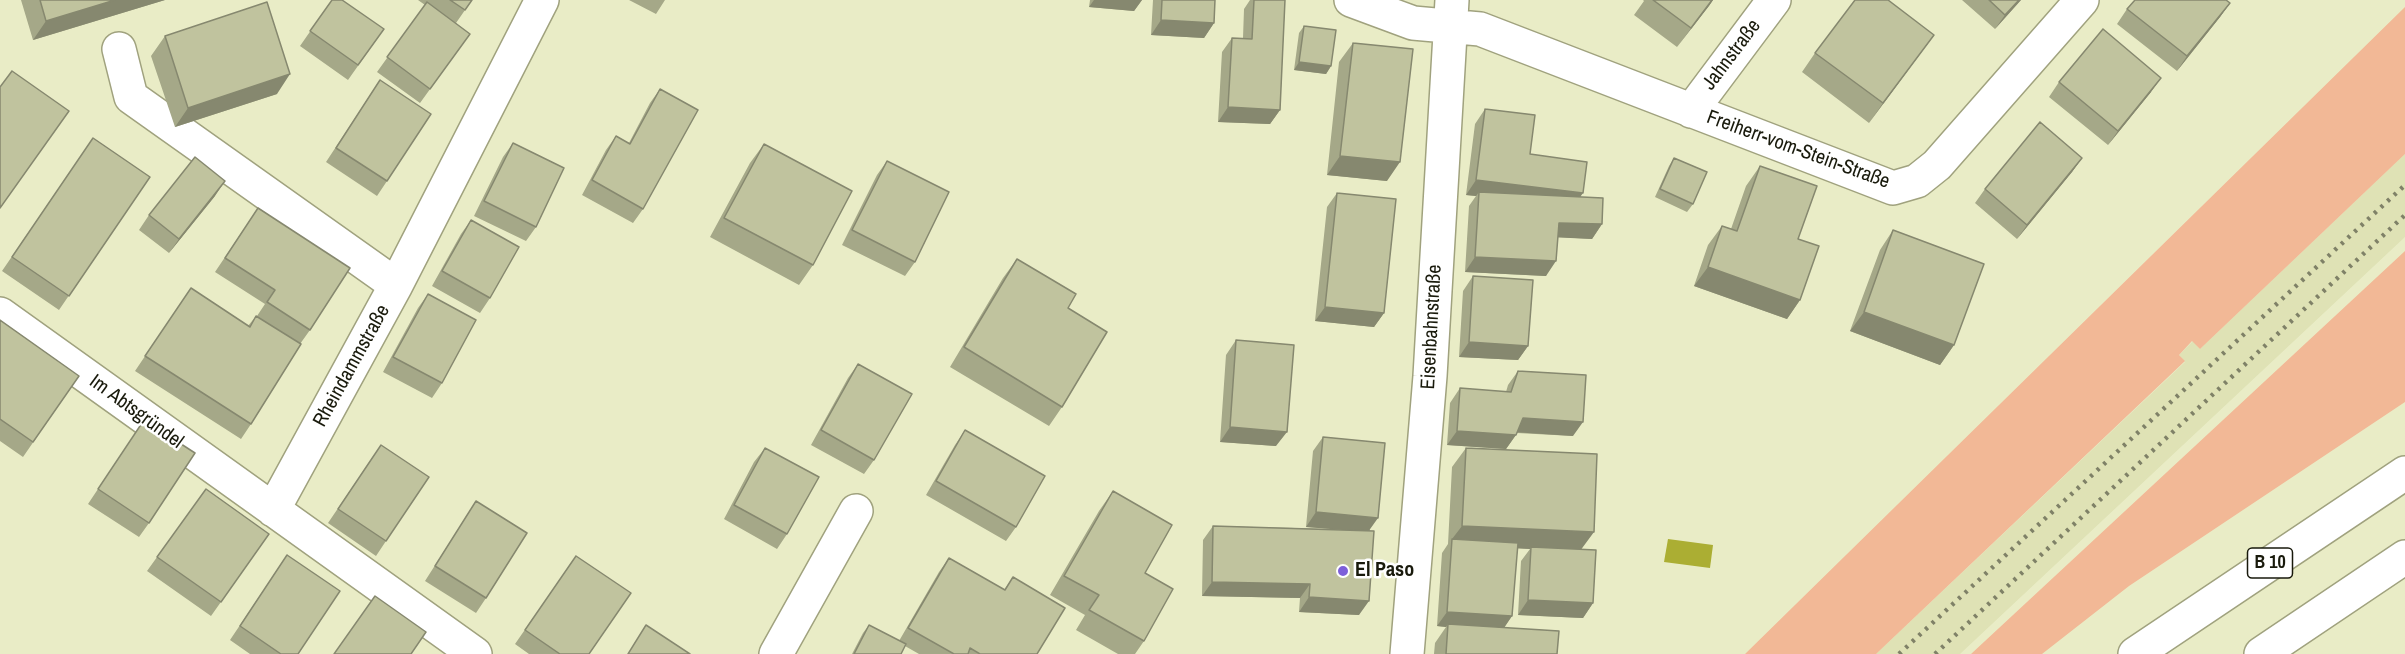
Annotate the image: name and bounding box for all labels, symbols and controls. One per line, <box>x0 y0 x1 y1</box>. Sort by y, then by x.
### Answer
street label: Jahnstraße <box>1698 15 1766 95</box>
street label: Freiherr-vom-Stein-Straße <box>1703 106 1893 194</box>
street label: Eisenbahnstraße <box>1417 264 1447 390</box>
street label: Rheindammstraße <box>309 301 395 431</box>
street label: Im Abtsgründel <box>84 370 188 454</box>
road number: B 10 <box>2248 548 2292 578</box>
place label: El Paso <box>1355 559 1414 583</box>
marker: El Paso <box>1336 564 1350 578</box>

